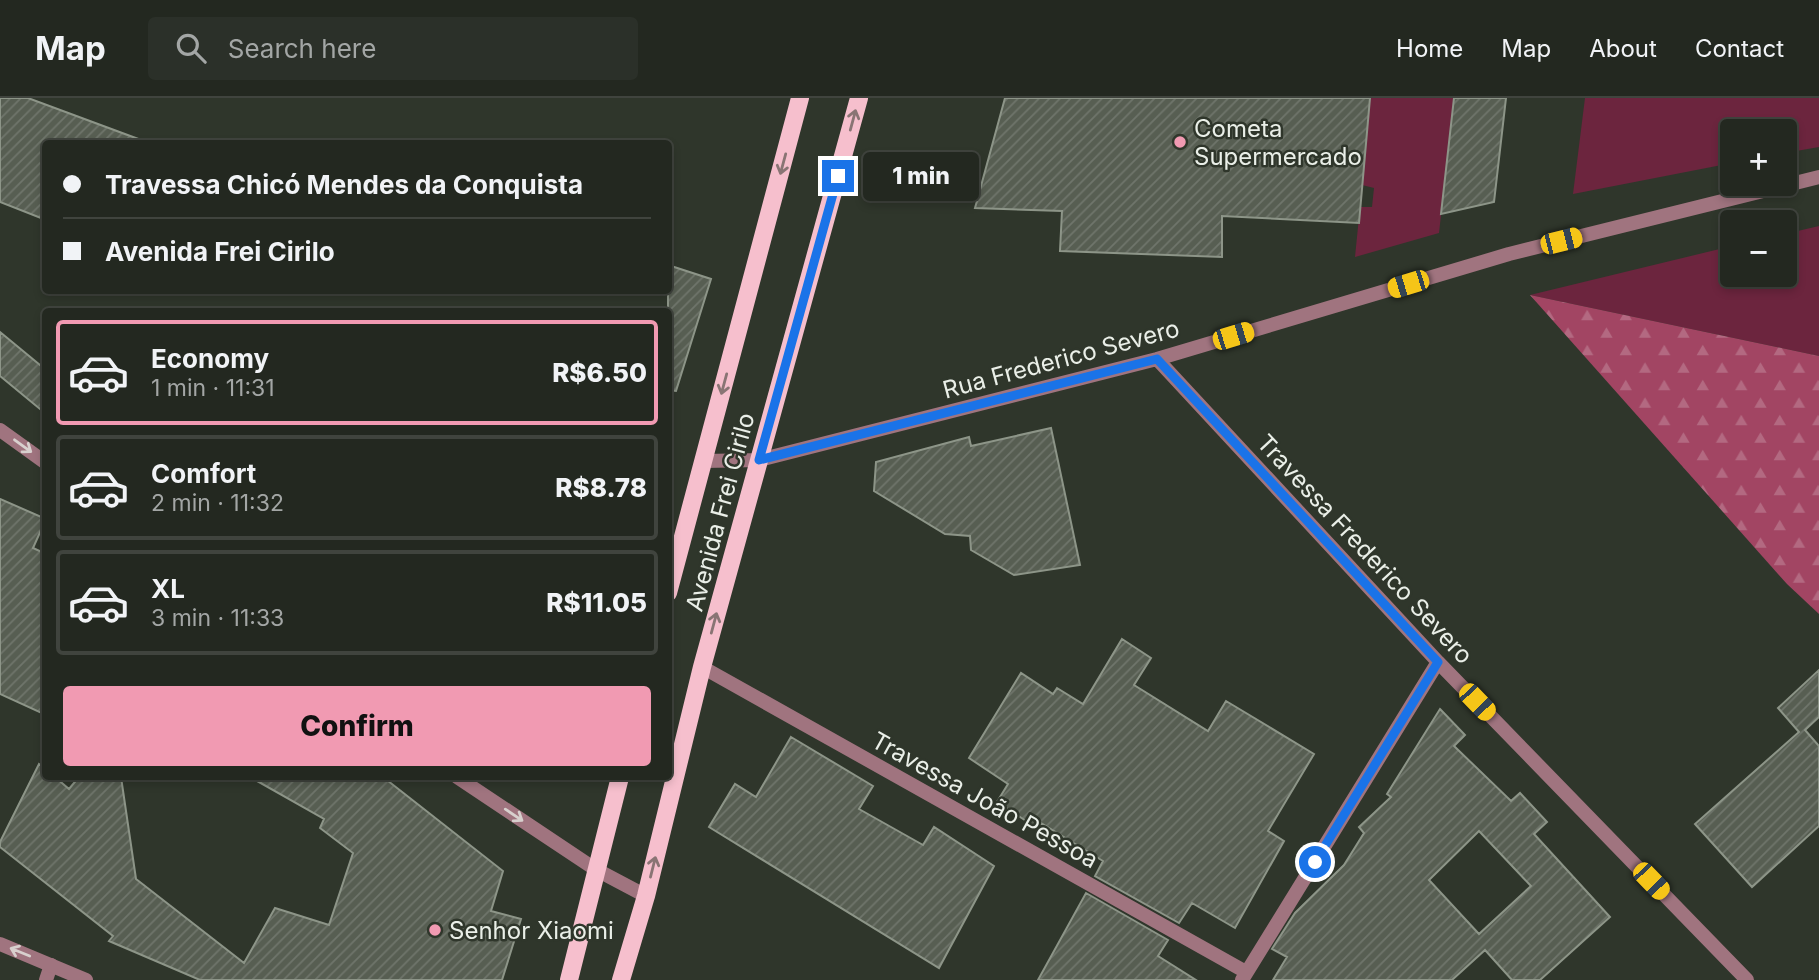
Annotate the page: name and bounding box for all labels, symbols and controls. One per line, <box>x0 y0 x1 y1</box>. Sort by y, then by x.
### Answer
search box <box>148 17 638 80</box>
text: Map <box>35 28 106 68</box>
icon: search <box>172 29 210 67</box>
text: Search here <box>228 33 376 64</box>
text: Home <box>1396 34 1463 63</box>
text: Map <box>1501 34 1551 63</box>
text: About <box>1589 34 1657 63</box>
text: Contact <box>1695 34 1784 63</box>
one-way arrow <box>847 109 860 132</box>
place label: Cometa Supermercado <box>1194 114 1362 171</box>
map controls <box>1720 119 1797 287</box>
button: + <box>1720 119 1797 196</box>
marker: Cometa Supermercado <box>1172 134 1188 150</box>
one-way arrow <box>776 152 789 175</box>
callout: 1 min <box>862 152 978 200</box>
route end <box>822 160 854 192</box>
text: 1 min <box>892 162 950 190</box>
text: Travessa Chicó Mendes da Conquista <box>105 169 583 200</box>
button: − <box>1720 210 1797 287</box>
car <box>1539 226 1584 256</box>
text: Avenida Frei Cirilo <box>105 236 335 267</box>
car <box>1385 268 1432 300</box>
street label: Rua Frederico Severo <box>940 313 1182 405</box>
car <box>1210 320 1257 352</box>
icon: car <box>67 341 130 404</box>
text: Economy <box>151 343 269 374</box>
text: R$6.50 <box>552 357 647 388</box>
one-way arrow <box>717 372 730 395</box>
text: 1 min · 11:31 <box>151 374 275 402</box>
street label: Avenida Frei Cirilo <box>680 410 760 614</box>
street label: Travessa Frederico Severo <box>1251 428 1479 670</box>
one-way arrow <box>13 439 32 453</box>
icon: car <box>67 456 130 519</box>
text: Comfort <box>151 458 256 489</box>
text: R$8.78 <box>555 472 647 503</box>
text: 2 min · 11:32 <box>151 489 284 517</box>
icon: car <box>67 571 130 634</box>
text: XL <box>151 573 185 604</box>
text: R$11.05 <box>546 587 647 618</box>
text: 3 min · 11:33 <box>151 604 284 632</box>
one-way arrow <box>708 612 721 635</box>
car <box>1455 680 1500 724</box>
button: Confirm <box>63 686 651 766</box>
street label: Travessa João Pessoa <box>867 726 1103 874</box>
one-way arrow <box>504 808 523 822</box>
route start <box>1299 846 1331 878</box>
one-way arrow <box>647 856 660 879</box>
car <box>1629 859 1674 903</box>
place label: Senhor Xiaomi <box>449 916 614 945</box>
marker: Senhor Xiaomi <box>427 922 443 938</box>
one-way arrow <box>10 945 32 958</box>

